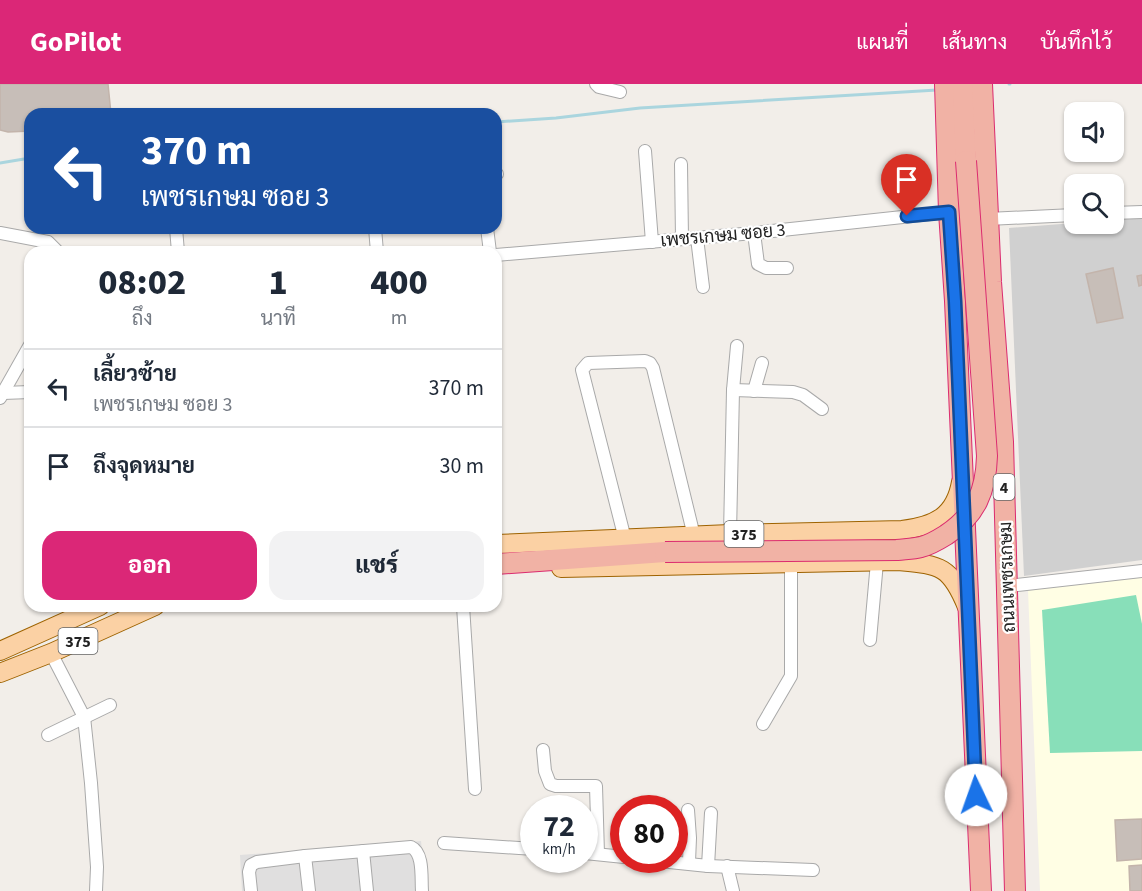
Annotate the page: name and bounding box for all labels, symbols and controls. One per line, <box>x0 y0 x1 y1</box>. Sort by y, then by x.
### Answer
text: GoPilot <box>30 22 121 62</box>
text: แผนที่ <box>856 27 909 57</box>
text: เส้นทาง <box>942 27 1007 57</box>
text: บันทึกไว้ <box>1040 27 1112 57</box>
map controls <box>1064 102 1124 234</box>
button: sound <box>1064 102 1124 162</box>
text: 370 m <box>141 121 252 181</box>
icon: left <box>42 132 120 210</box>
pin <box>881 154 932 216</box>
icon: arrive <box>890 163 923 196</box>
button: search <box>1064 174 1124 234</box>
text: เพชรเกษม ซอย 3 <box>141 178 329 217</box>
street label: เพชรเกษม ซอย 3 <box>659 218 787 253</box>
text: 08:02 <box>98 257 186 308</box>
text: 1 <box>269 257 288 308</box>
text: 400 <box>370 257 428 308</box>
text: m <box>391 304 407 332</box>
text: ถึง <box>132 305 153 333</box>
text: นาที <box>260 305 296 333</box>
text: เลี้ยวซ้าย <box>93 358 177 390</box>
icon: left <box>42 372 75 405</box>
text: 370 m <box>429 372 484 404</box>
text: เพชรเกษม ซอย 3 <box>93 391 232 419</box>
icon: arrive <box>42 450 75 483</box>
text: ถึงจุดหมาย <box>93 450 195 482</box>
text: 30 m <box>439 450 484 482</box>
road number: 4 <box>994 474 1014 500</box>
road number: 375 <box>724 521 764 547</box>
street label: ถนนเพชรเกษม <box>993 521 1022 633</box>
button: ออก <box>42 531 257 600</box>
button: แชร์ <box>269 531 484 600</box>
road number: 375 <box>58 628 98 654</box>
position arrow <box>944 763 1008 827</box>
speed limit sign: 80 <box>610 795 688 873</box>
text: 72 <box>543 805 575 848</box>
text: km/h <box>542 839 576 860</box>

